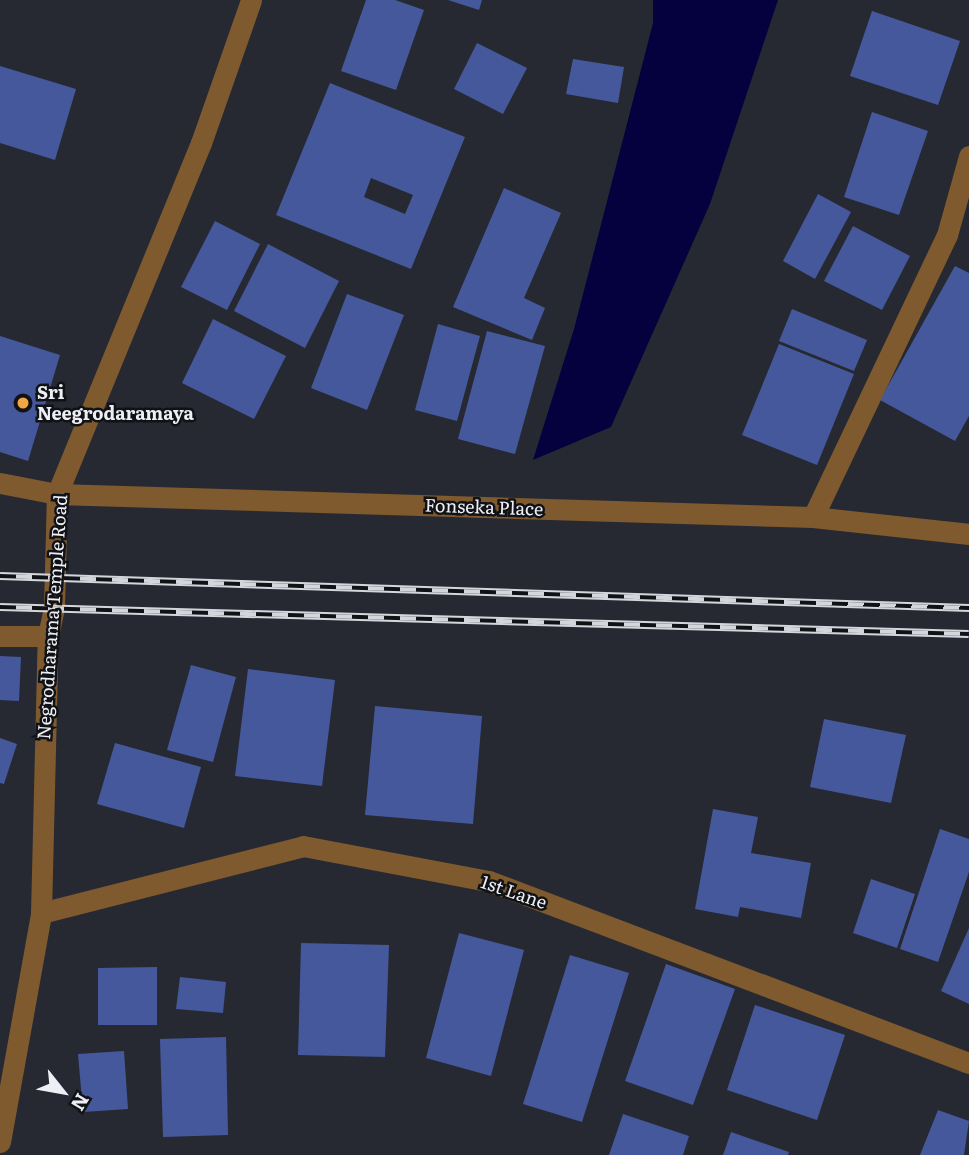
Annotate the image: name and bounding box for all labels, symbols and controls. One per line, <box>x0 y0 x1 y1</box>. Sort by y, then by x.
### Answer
place label: Sri Neegrodaramaya <box>37 382 194 424</box>
marker: Sri Neegrodaramaya <box>15 395 31 411</box>
street label: Negrodharama Temple Road <box>33 494 71 740</box>
street label: Fonseka Place <box>424 494 544 520</box>
street label: 1st Lane <box>478 871 550 913</box>
north arrow <box>28 1057 98 1127</box>
text: N <box>65 1089 97 1117</box>

